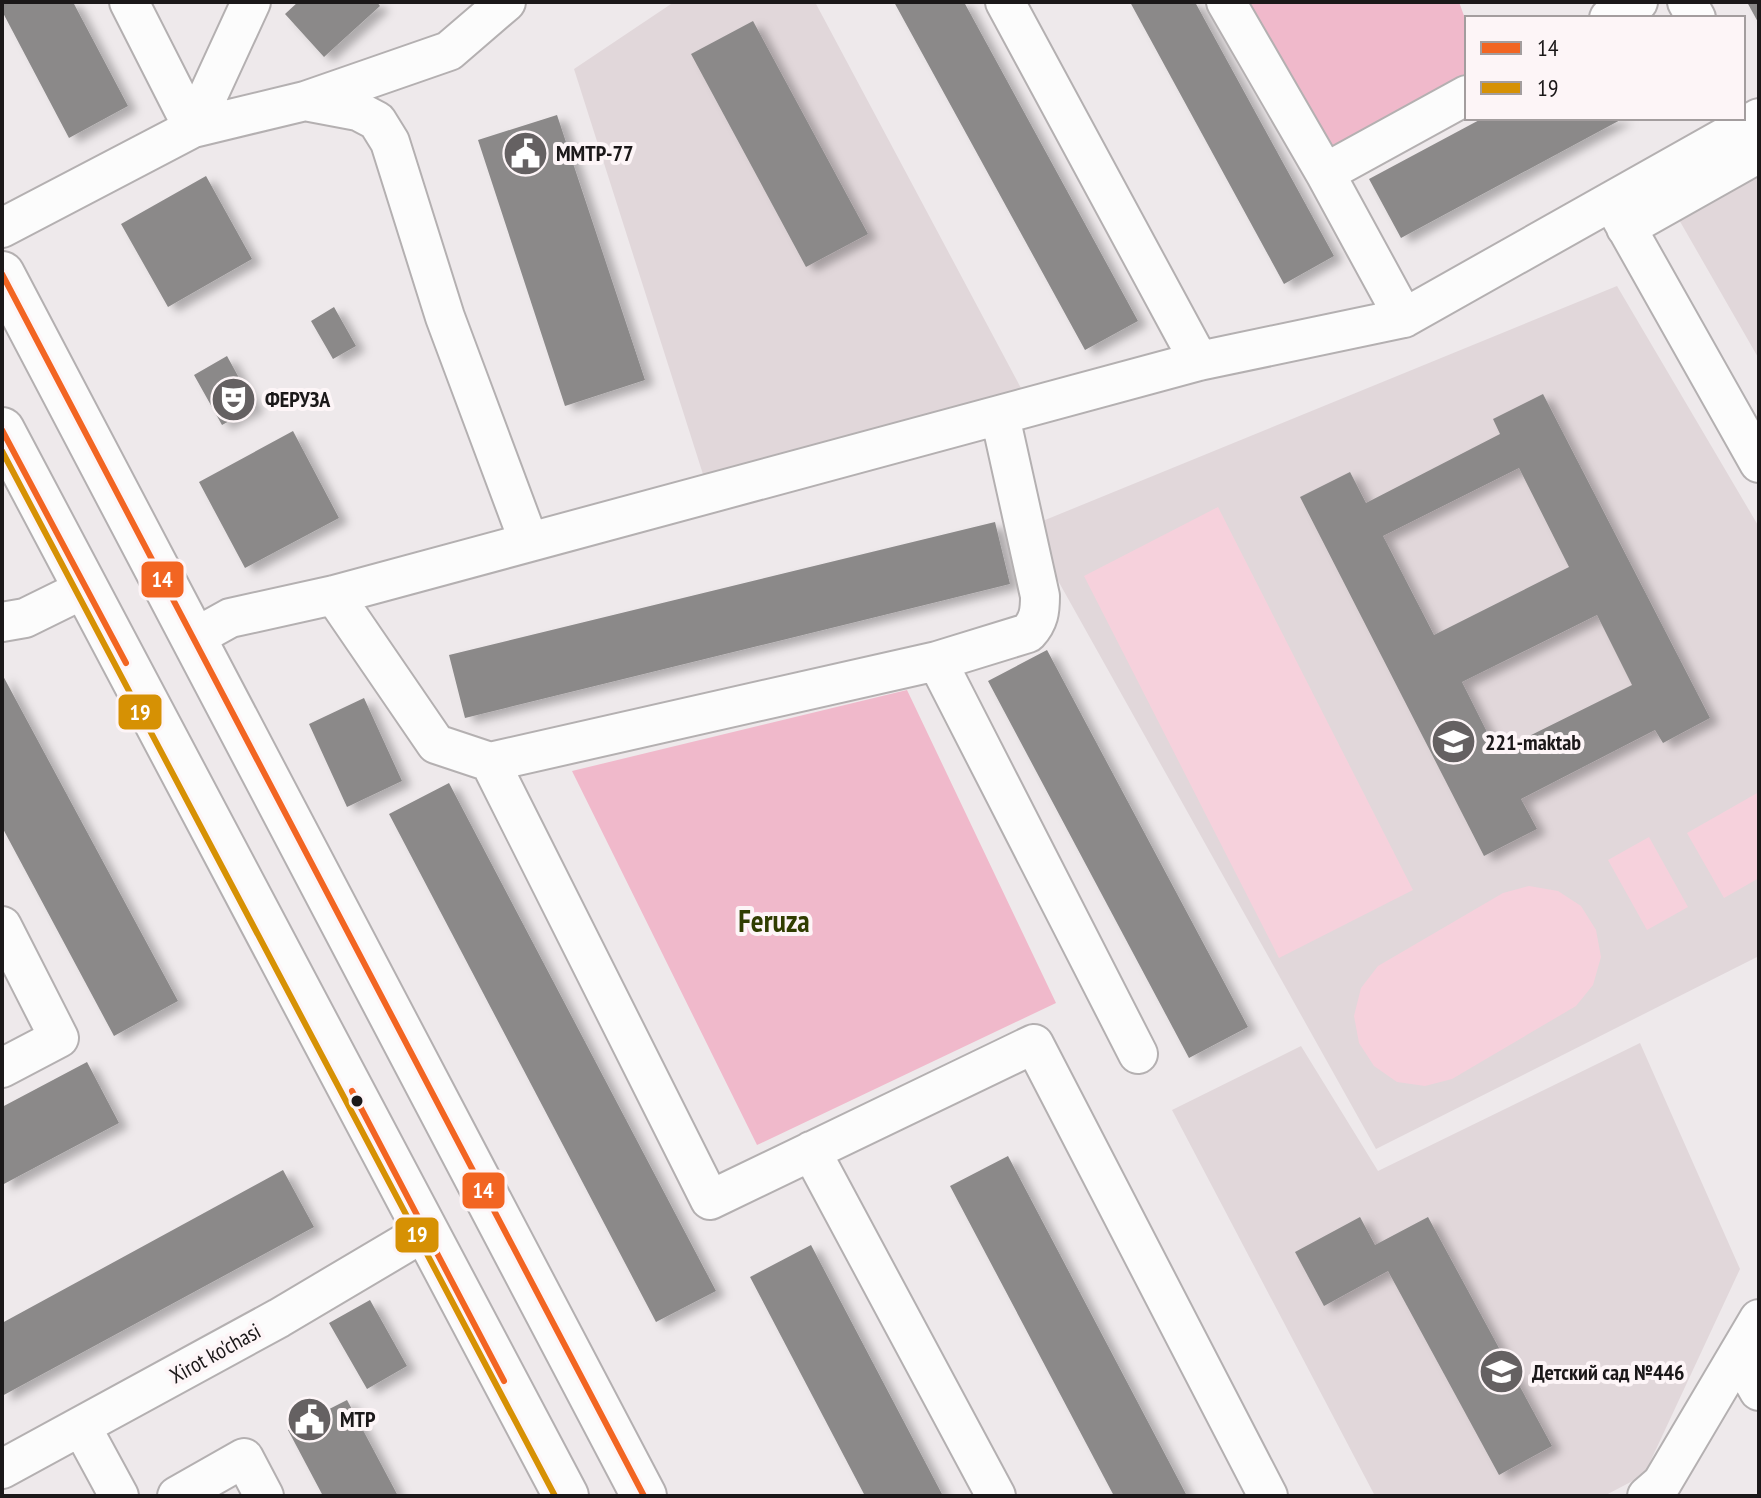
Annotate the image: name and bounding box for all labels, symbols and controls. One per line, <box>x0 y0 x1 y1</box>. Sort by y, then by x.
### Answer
legend <box>1465 16 1745 120</box>
text: 14 <box>1537 32 1559 63</box>
text: 19 <box>1537 72 1559 103</box>
public building icon: MMTP-77 <box>501 129 549 177</box>
place label: MMTP-77 <box>556 139 634 167</box>
theatre icon: ФЕРУЗА <box>210 375 258 423</box>
place label: ФЕРУЗА <box>265 385 331 413</box>
line badge: 14 <box>140 560 185 599</box>
text: 14 <box>151 565 173 593</box>
line badge: 19 <box>117 693 163 731</box>
text: 19 <box>129 698 151 726</box>
school or university icon: 221-maktab <box>1430 718 1478 766</box>
place label: 221-maktab <box>1485 728 1581 756</box>
district label: Feruza <box>738 901 810 940</box>
unlabelled marker <box>349 1093 365 1109</box>
line badge: 14 <box>461 1171 506 1210</box>
text: 14 <box>472 1176 494 1204</box>
line badge: 19 <box>394 1216 440 1254</box>
text: 19 <box>406 1220 428 1248</box>
street label: Xirot ko'chasi <box>165 1317 265 1389</box>
school or university icon: Детский сад №446 <box>1477 1348 1525 1396</box>
place label: Детский сад №446 <box>1532 1358 1684 1386</box>
public building icon: MTP <box>285 1395 333 1443</box>
place label: MTP <box>340 1405 376 1433</box>

